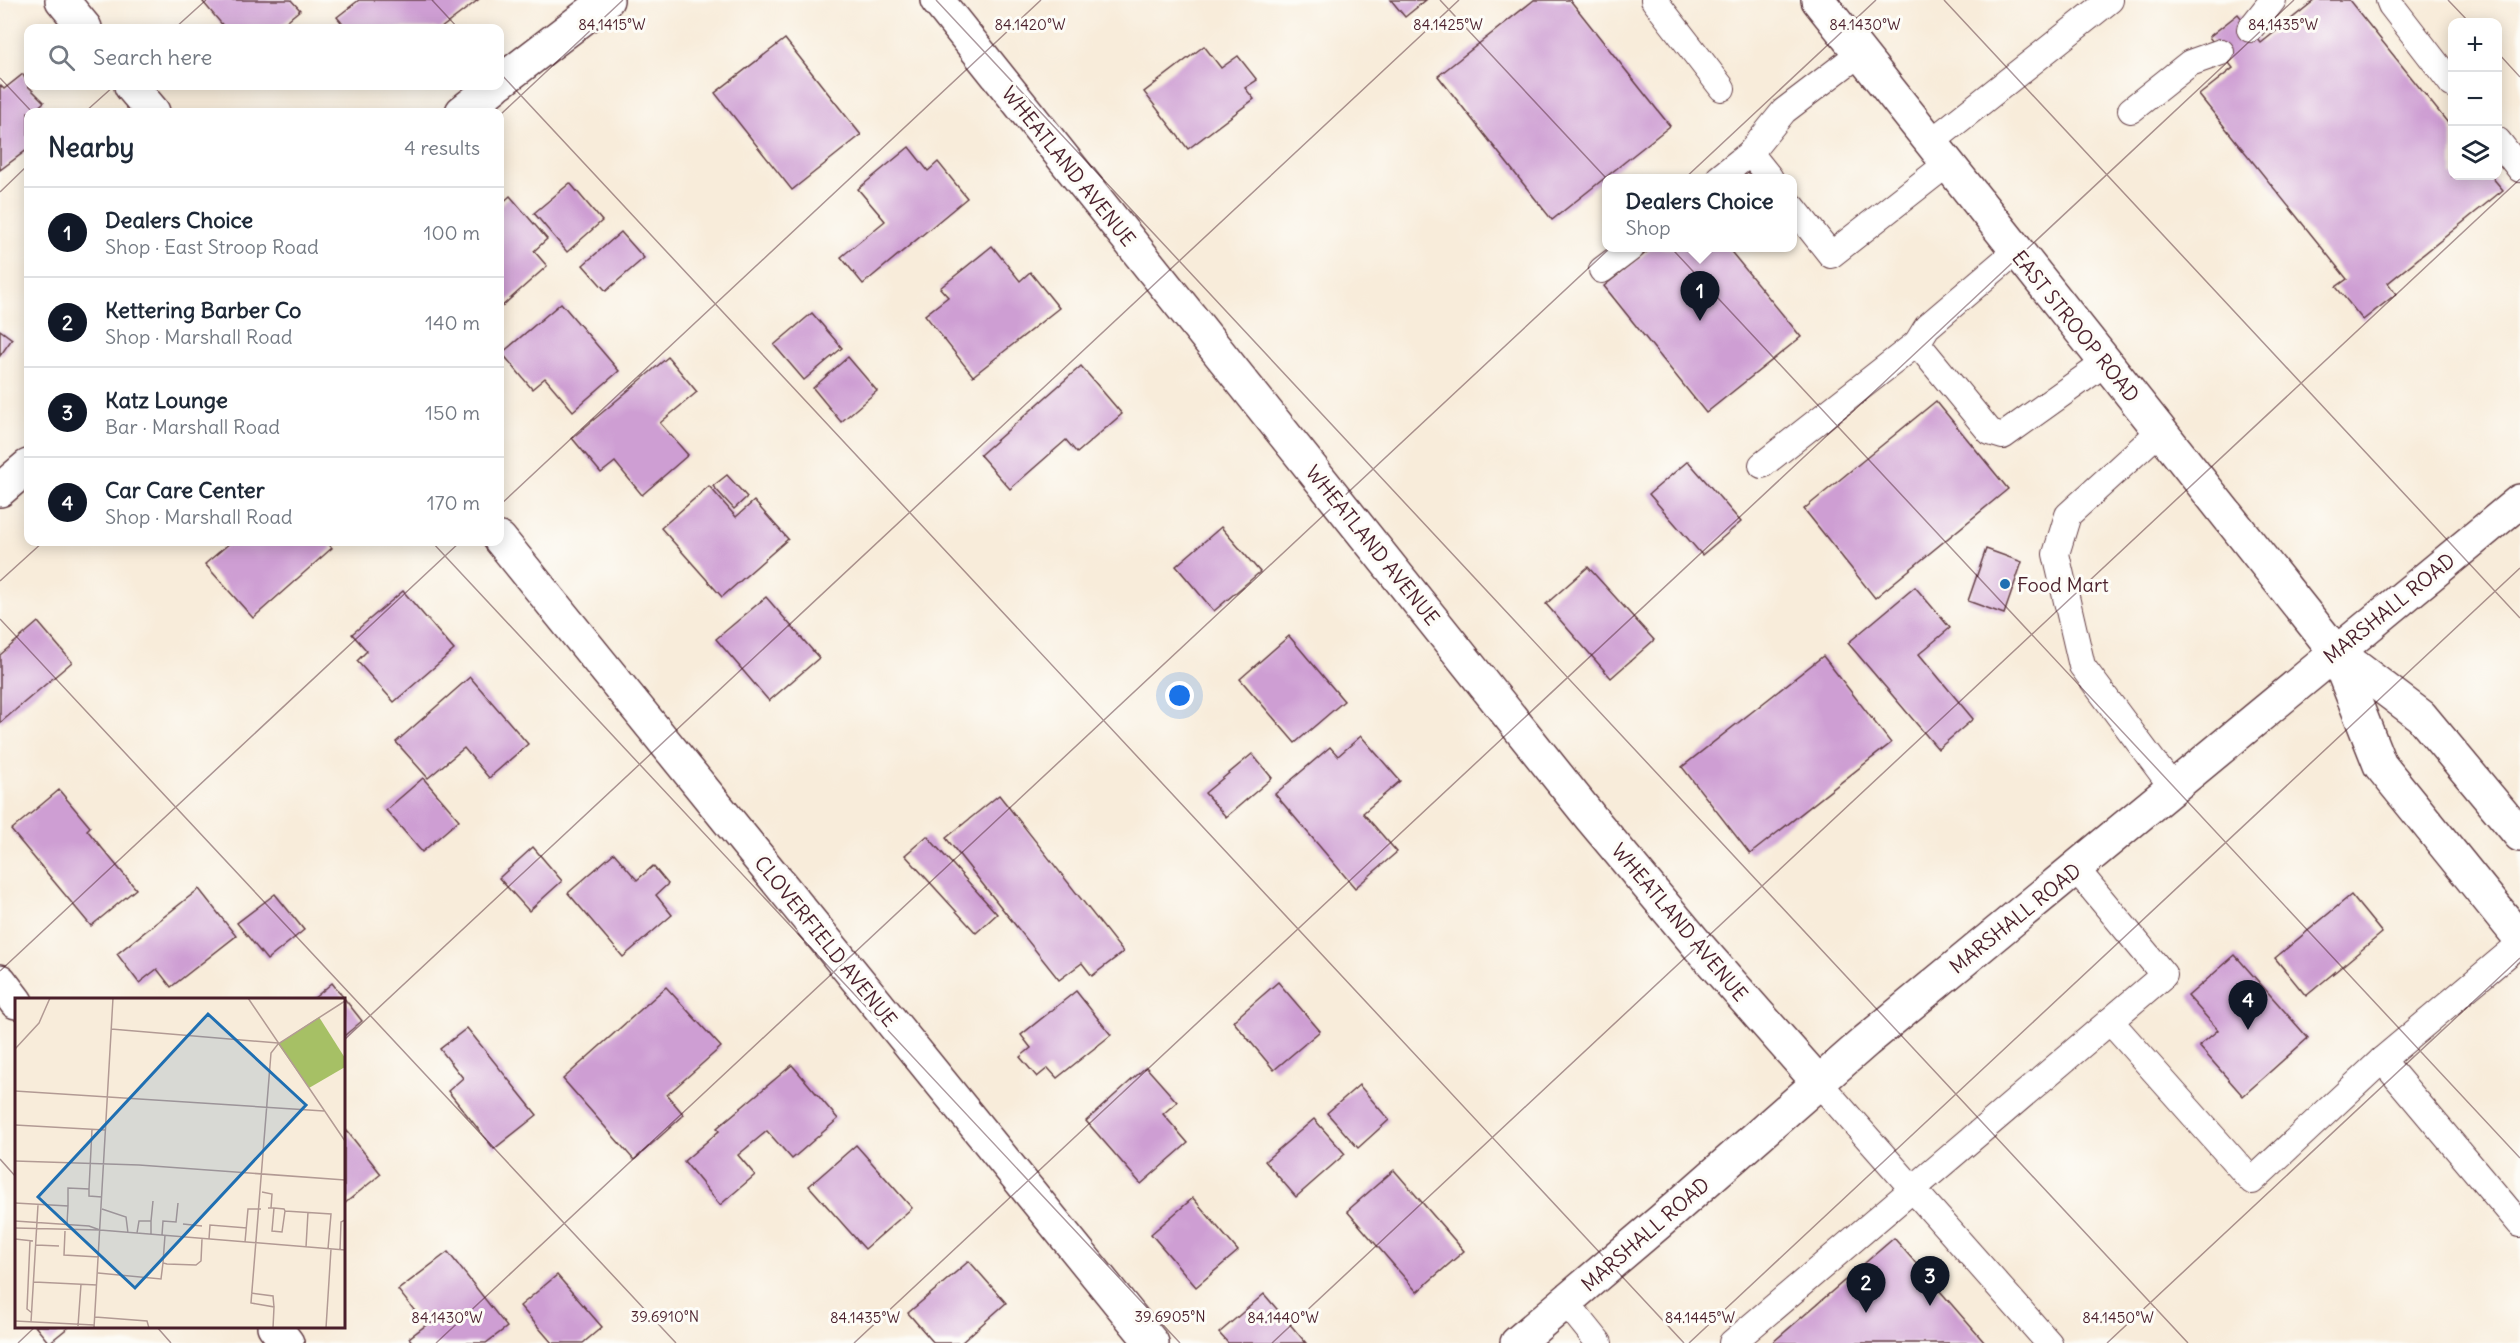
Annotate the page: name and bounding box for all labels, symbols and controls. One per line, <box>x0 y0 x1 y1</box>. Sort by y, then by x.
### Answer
text: 84.1415°W <box>578 15 646 34</box>
text: 84.1420°W <box>994 15 1066 34</box>
text: 84.1425°W <box>1413 15 1483 34</box>
text: 84.1430°W <box>1829 15 1901 34</box>
text: 84.1435°W <box>2248 15 2318 34</box>
map controls <box>2448 18 2502 180</box>
button: + <box>2448 18 2502 72</box>
search box <box>24 24 504 90</box>
icon: search <box>45 41 78 74</box>
text: Search here <box>93 43 212 71</box>
button: − <box>2448 72 2502 126</box>
street label: WHEATLAND AVENUE <box>997 81 1141 251</box>
button: layers <box>2448 126 2502 180</box>
text: Nearby <box>48 131 134 164</box>
text: 4 results <box>404 135 480 160</box>
popup <box>1602 174 1797 252</box>
text: Dealers Choice <box>1625 187 1774 215</box>
text: Dealers Choice <box>105 206 253 234</box>
text: Shop <box>1625 215 1671 240</box>
text: 1 <box>64 220 71 245</box>
text: 100 m <box>423 220 480 245</box>
text: Shop · East Stroop Road <box>105 234 319 259</box>
street label: EAST STROOP ROAD <box>2007 245 2145 407</box>
pin: 1 <box>1680 272 1720 321</box>
text: Kettering Barber Co <box>105 296 301 324</box>
text: 2 <box>62 310 73 335</box>
text: 140 m <box>425 310 480 335</box>
text: Shop · Marshall Road <box>105 324 293 349</box>
text: Katz Lounge <box>105 386 228 414</box>
text: 3 <box>62 400 73 425</box>
text: 150 m <box>425 400 480 425</box>
text: Bar · Marshall Road <box>105 414 280 439</box>
street label: WHEATLAND AVENUE <box>1301 460 1445 630</box>
text: Car Care Center <box>105 476 265 504</box>
text: 4 <box>62 490 73 515</box>
text: 170 m <box>427 490 480 515</box>
text: Shop · Marshall Road <box>105 504 293 529</box>
street label: MARSHALL ROAD <box>2318 547 2460 669</box>
place label: Food Mart <box>2017 572 2109 597</box>
marker: Food Mart <box>1998 577 2012 591</box>
your location <box>1165 681 1194 710</box>
street label: WHEATLAND AVENUE <box>1607 838 1753 1006</box>
street label: CLOVERFIELD AVENUE <box>749 850 903 1032</box>
street label: MARSHALL ROAD <box>1944 857 2086 979</box>
pin: 4 <box>2228 980 2268 1030</box>
inset map <box>15 998 345 1328</box>
street label: MARSHALL ROAD <box>1576 1172 1714 1296</box>
pin: 3 <box>1910 1256 1950 1306</box>
pin: 2 <box>1846 1264 1886 1313</box>
text: 39.6910°N <box>631 1307 699 1326</box>
text: 39.6905°N <box>1134 1307 1206 1326</box>
text: 84.1430°W <box>411 1308 483 1327</box>
text: 84.1435°W <box>830 1308 900 1327</box>
text: 84.1440°W <box>1247 1308 1319 1327</box>
text: 84.1445°W <box>1665 1308 1736 1327</box>
text: 84.1450°W <box>2082 1308 2154 1327</box>

